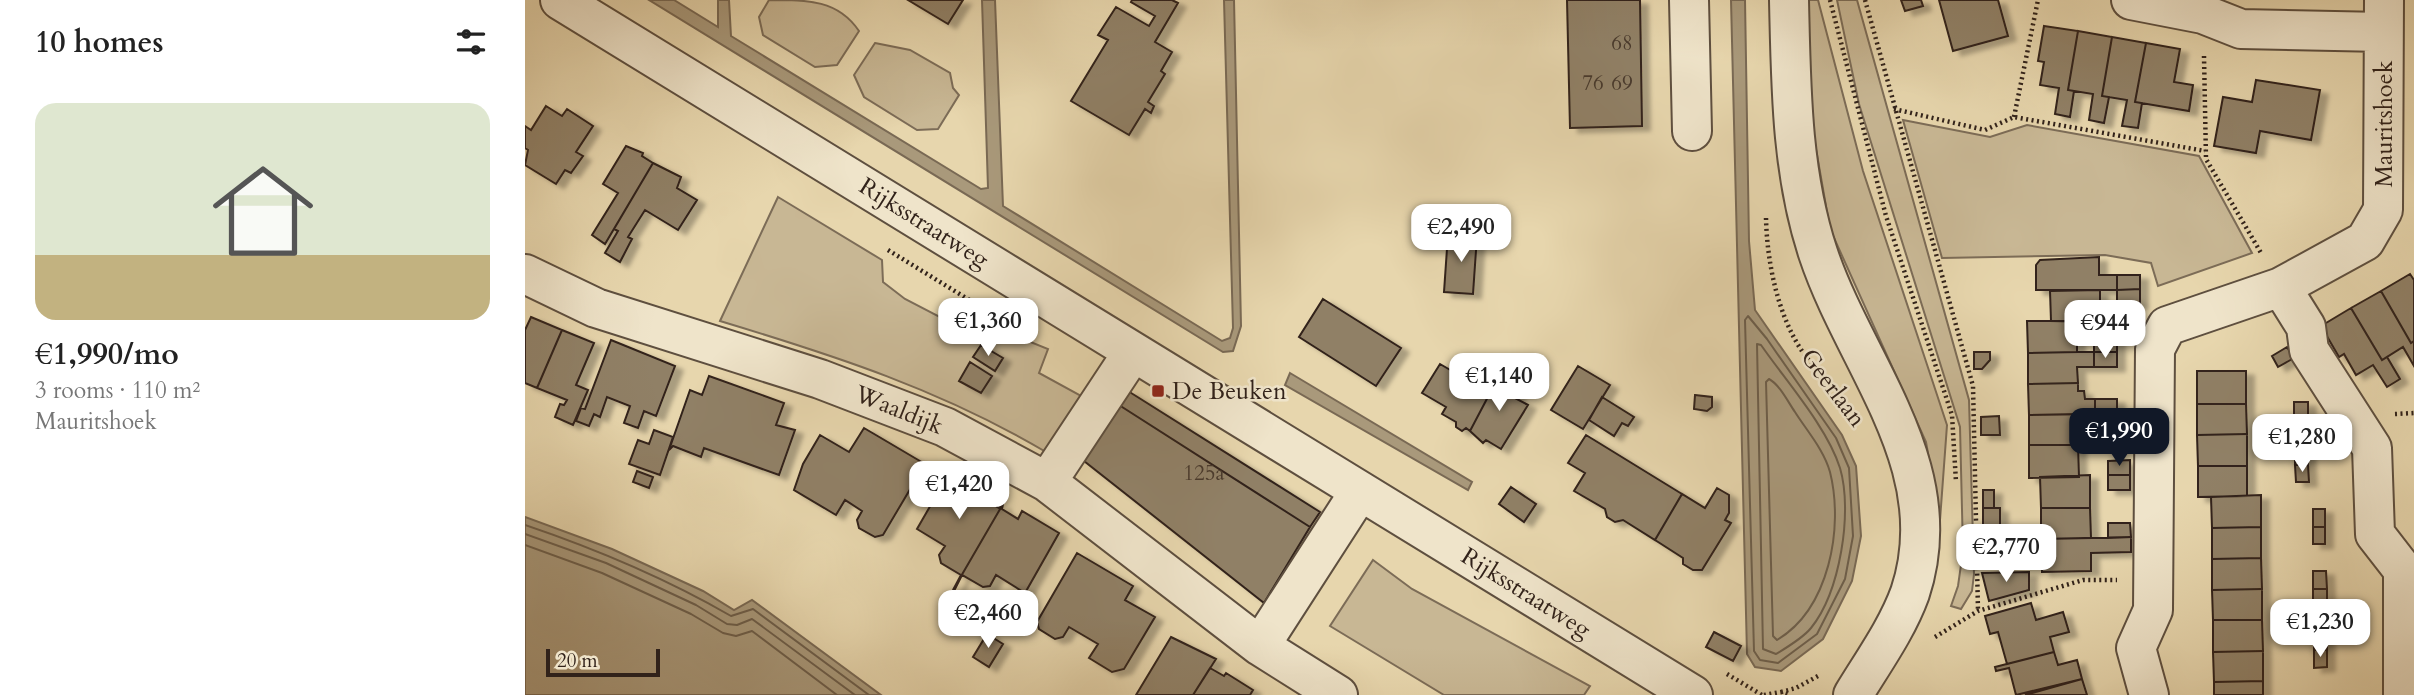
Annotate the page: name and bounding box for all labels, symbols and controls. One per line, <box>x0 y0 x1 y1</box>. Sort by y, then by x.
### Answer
text: 10 homes <box>35 22 164 63</box>
icon: filters <box>452 23 490 61</box>
house number: 68 <box>1611 29 1633 58</box>
street label: Mauritshoek <box>2368 60 2401 188</box>
house number: 76 <box>1582 69 1604 98</box>
house number: 69 <box>1611 69 1633 98</box>
icon: home <box>200 148 326 274</box>
street label: Rijksstraatweg <box>853 170 996 276</box>
pin: €2,490 <box>1404 204 1518 264</box>
text: €2,490 <box>1427 211 1495 242</box>
pin: €1,360 <box>931 298 1045 358</box>
pin: €944 <box>2064 300 2146 360</box>
text: €1,360 <box>954 305 1022 336</box>
text: €944 <box>2080 307 2130 338</box>
text: €1,990/mo <box>35 334 179 375</box>
street label: Geerlaan <box>1793 342 1873 434</box>
pin: €1,140 <box>1442 354 1556 413</box>
text: €1,140 <box>1465 360 1533 391</box>
text: 3 rooms · 110 m² <box>35 375 200 406</box>
place label: De Beuken <box>1172 375 1287 408</box>
street label: Waaldijk <box>849 377 948 443</box>
marker: De Beuken <box>1150 383 1166 399</box>
text: Mauritshoek <box>35 406 157 437</box>
pin: €1,990 <box>2062 408 2176 468</box>
pin: €1,280 <box>2245 414 2359 474</box>
text: €1,990 <box>2085 415 2153 446</box>
text: €1,280 <box>2268 421 2336 452</box>
house number: 125a <box>1183 459 1225 488</box>
pin: €1,420 <box>902 462 1016 521</box>
text: €1,420 <box>925 468 993 499</box>
pin: €2,770 <box>1949 524 2063 584</box>
text: €2,770 <box>1972 531 2040 562</box>
street label: Rijksstraatweg <box>1455 540 1598 646</box>
pin: €2,460 <box>931 590 1045 650</box>
text: €2,460 <box>954 597 1022 628</box>
pin: €1,230 <box>2263 600 2377 659</box>
text: €1,230 <box>2286 606 2354 637</box>
scale bar <box>546 646 660 678</box>
text: 20 m <box>557 648 598 674</box>

